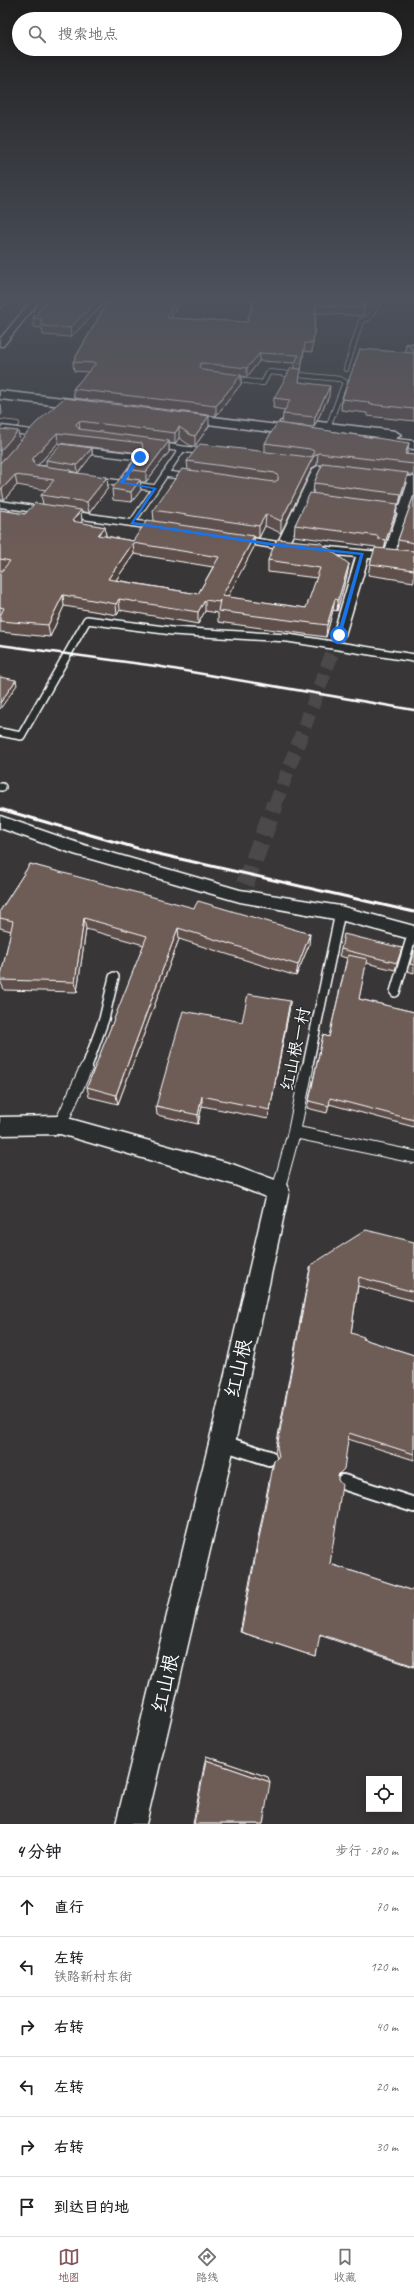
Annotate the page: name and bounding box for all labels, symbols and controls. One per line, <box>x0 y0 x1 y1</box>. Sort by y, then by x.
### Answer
search box <box>12 12 402 56</box>
icon: search <box>26 23 48 45</box>
text: 搜索地点 <box>58 25 118 44</box>
route end <box>131 448 149 466</box>
route start <box>330 626 348 644</box>
street label: 红山根一村 <box>276 1005 315 1093</box>
street label: 红山根 <box>220 1336 257 1400</box>
street label: 红山根 <box>147 1651 184 1715</box>
map controls <box>366 1776 402 1812</box>
button: locate <box>366 1776 402 1812</box>
text: 4 分钟 <box>16 1841 62 1862</box>
text: 步行 · 280 m <box>335 1843 398 1859</box>
icon: ahead <box>16 1896 38 1918</box>
text: 直行 <box>54 1898 84 1917</box>
text: 70 m <box>376 1899 398 1915</box>
text: 左转 <box>54 1949 84 1968</box>
icon: left <box>16 1956 38 1978</box>
text: 120 m <box>370 1959 398 1975</box>
text: 铁路新村东街 <box>54 1969 132 1985</box>
icon: right <box>16 2016 38 2038</box>
text: 右转 <box>54 2018 84 2037</box>
text: 40 m <box>376 2019 398 2035</box>
icon: left <box>16 2076 38 2098</box>
text: 左转 <box>54 2078 84 2097</box>
text: 20 m <box>376 2079 398 2095</box>
icon: right <box>16 2136 38 2158</box>
text: 右转 <box>54 2138 84 2157</box>
text: 30 m <box>376 2139 398 2155</box>
icon: arrive <box>16 2196 38 2218</box>
text: 到达目的地 <box>54 2198 129 2217</box>
tab: 地图 <box>58 2246 80 2284</box>
tab: 路线 <box>196 2246 218 2284</box>
tab: 收藏 <box>334 2246 356 2284</box>

